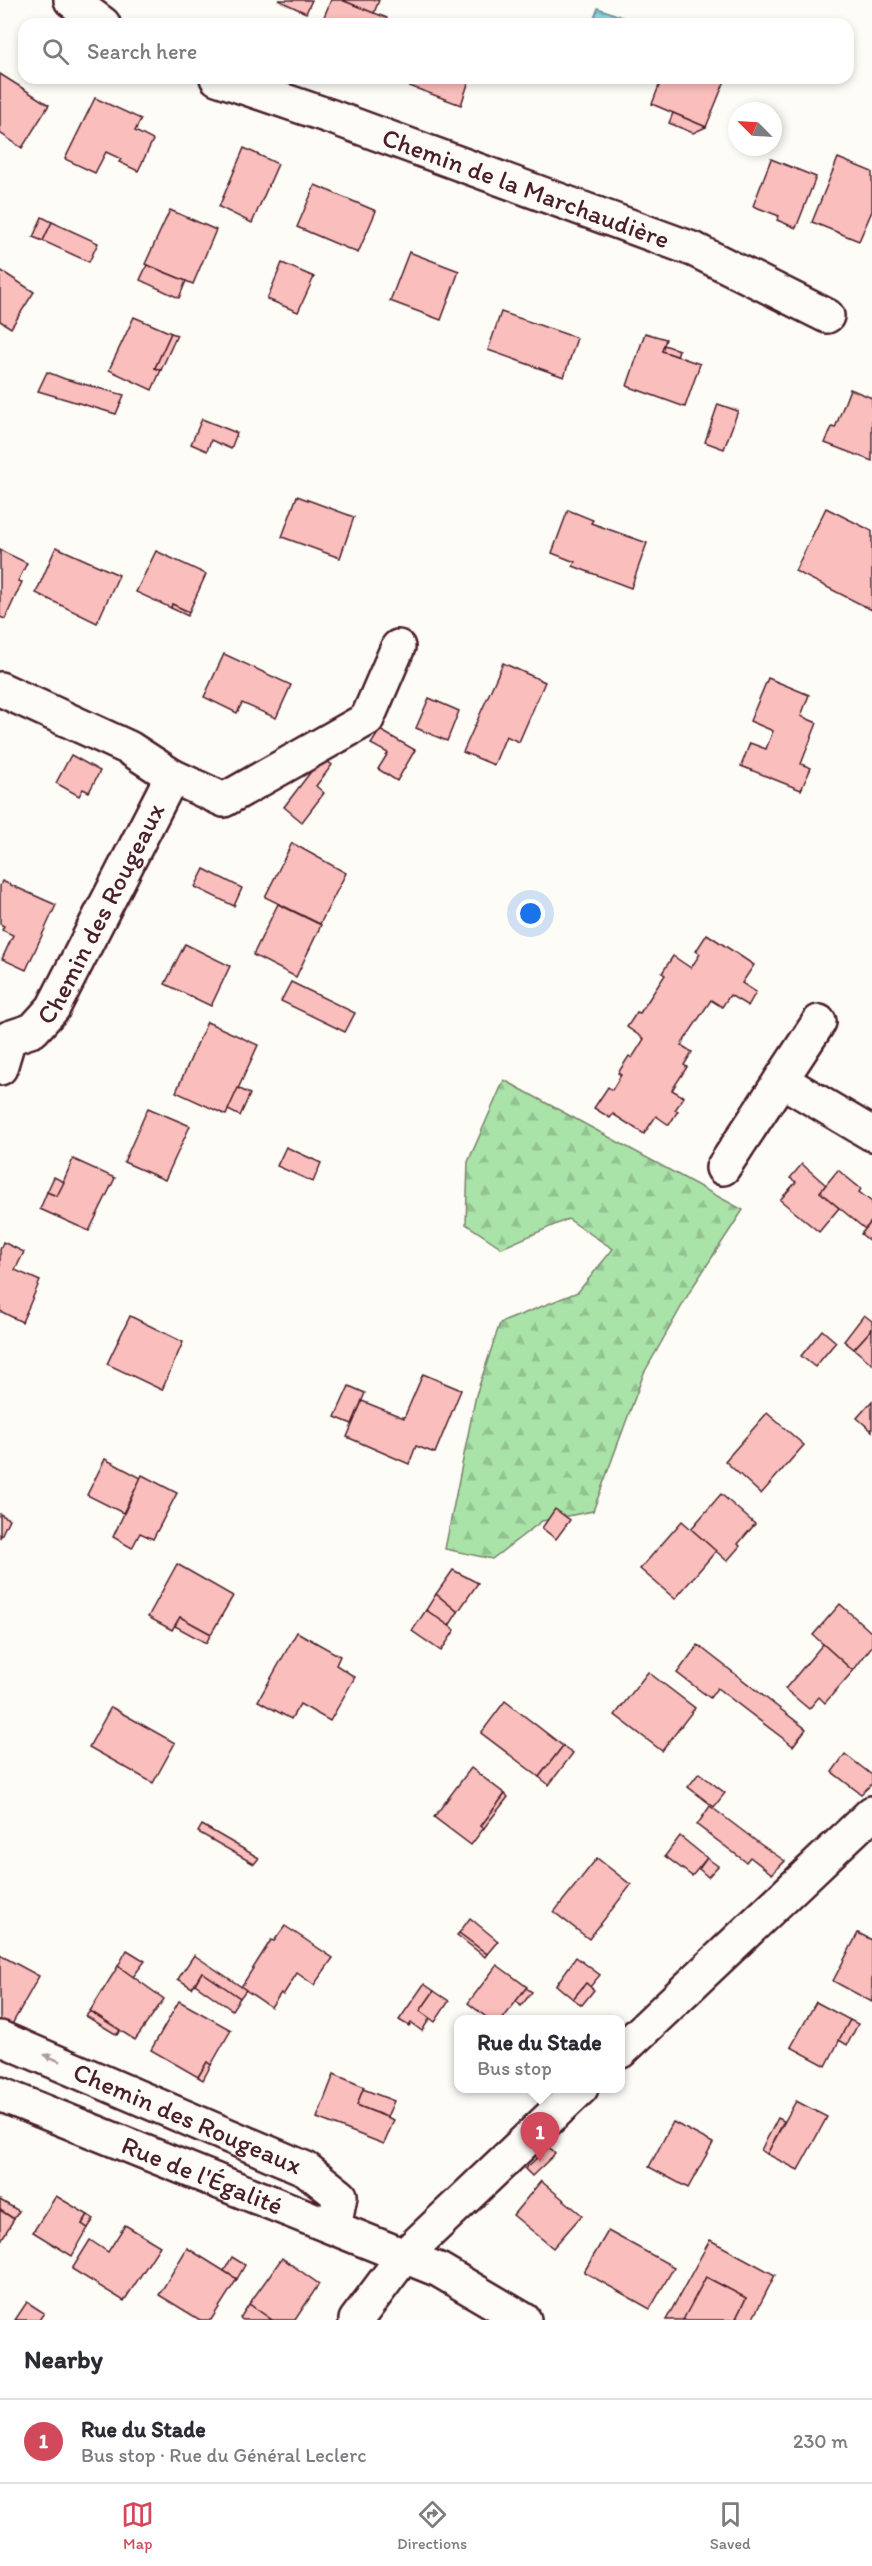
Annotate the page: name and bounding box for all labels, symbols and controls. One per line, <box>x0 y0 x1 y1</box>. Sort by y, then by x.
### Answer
search box <box>18 18 854 84</box>
icon: search <box>39 35 72 68</box>
text: Search here <box>87 38 197 65</box>
north arrow <box>728 102 782 156</box>
street label: Chemin de la Marchaudière <box>378 121 674 255</box>
street label: Chemin des Rougeaux <box>30 797 171 1031</box>
your location <box>516 899 545 928</box>
popup <box>454 2015 625 2093</box>
text: Rue du Stade <box>477 2029 602 2056</box>
one-way arrow <box>42 2053 60 2063</box>
street label: Chemin des Rougeaux <box>69 2055 307 2181</box>
text: Bus stop <box>477 2056 552 2080</box>
pin: 1 <box>520 2112 560 2162</box>
street label: Rue de l'Égalité <box>117 2129 288 2222</box>
text: Nearby <box>24 2343 103 2375</box>
text: Rue du Stade <box>81 2416 206 2443</box>
text: 1 <box>39 2429 48 2453</box>
text: 230 m <box>793 2429 848 2453</box>
text: Bus stop · Rue du Général Leclerc <box>81 2443 366 2467</box>
tab: Map <box>121 2498 154 2553</box>
tab: Directions <box>397 2498 467 2553</box>
tab: Saved <box>710 2498 751 2553</box>

